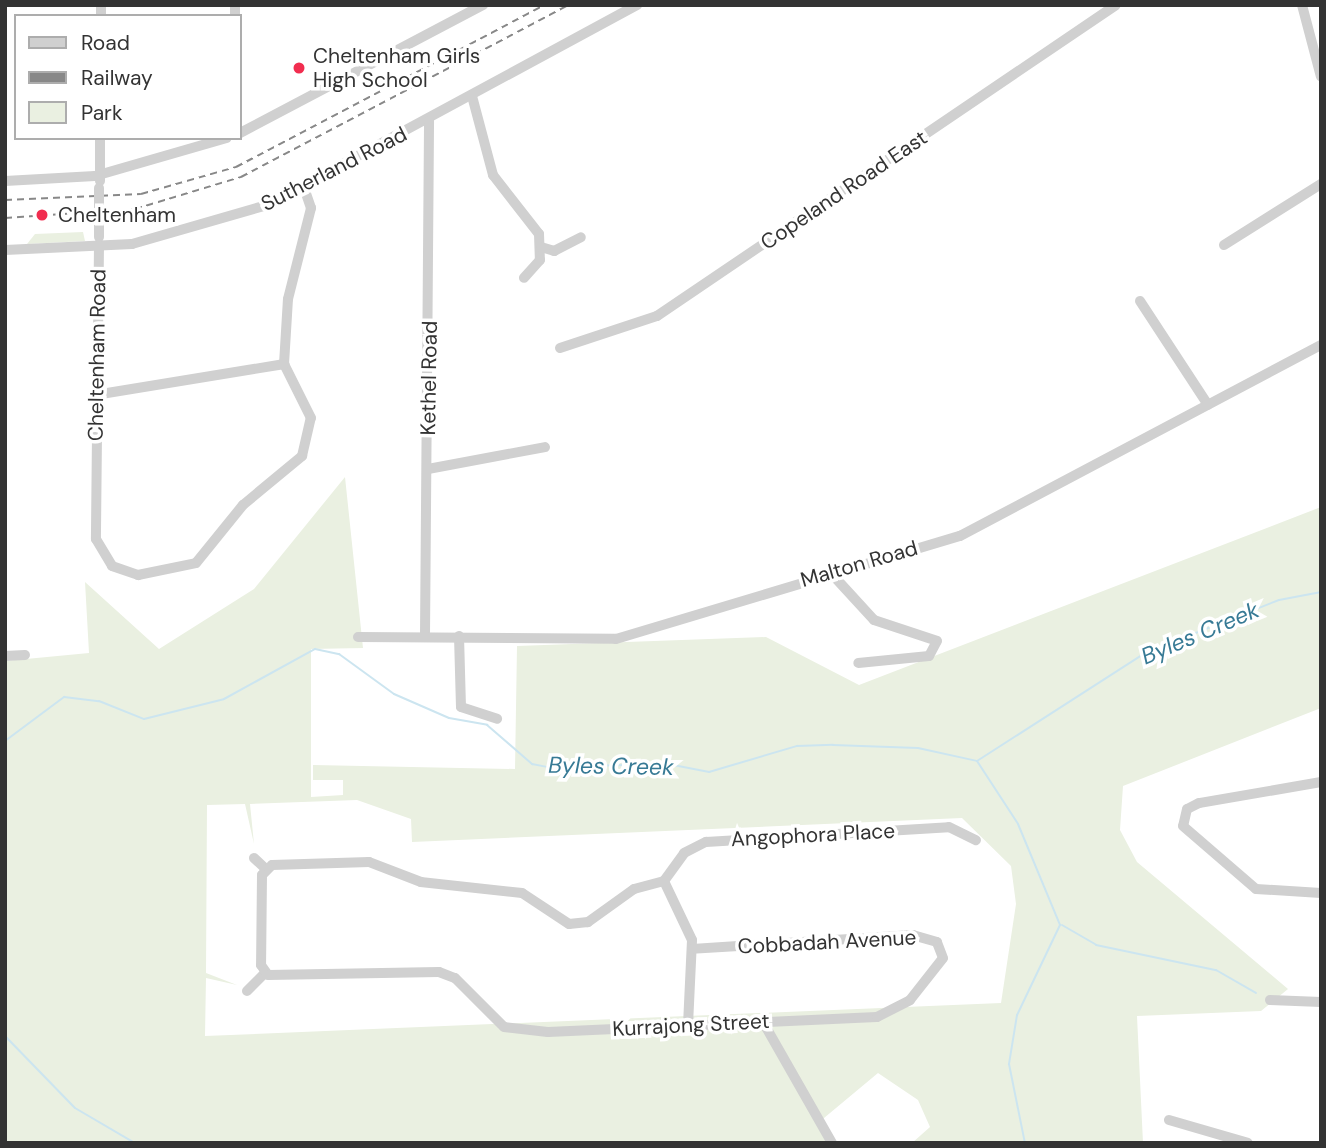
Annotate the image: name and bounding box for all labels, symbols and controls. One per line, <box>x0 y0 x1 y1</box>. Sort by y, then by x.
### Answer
legend <box>14 14 242 140</box>
text: Road <box>81 29 130 57</box>
place label: Cheltenham Girls High School <box>313 43 480 93</box>
marker: Cheltenham Girls High School <box>291 60 307 76</box>
text: Railway <box>81 64 153 92</box>
text: Park <box>81 99 122 127</box>
street label: Sutherland Road <box>257 121 411 217</box>
street label: Copeland Road East <box>756 125 932 255</box>
place label: Cheltenham <box>58 202 176 228</box>
marker: Cheltenham <box>32 205 52 225</box>
street label: Cheltenham Road <box>83 269 111 441</box>
street label: Kethel Road <box>415 321 443 435</box>
street label: Malton Road <box>798 535 920 593</box>
water label: Byles Creek <box>1137 596 1263 670</box>
water label: Byles Creek <box>548 751 674 781</box>
street label: Angophora Place <box>730 818 896 852</box>
street label: Cobbadah Avenue <box>737 925 917 959</box>
street label: Kurrajong Street <box>612 1008 770 1042</box>

